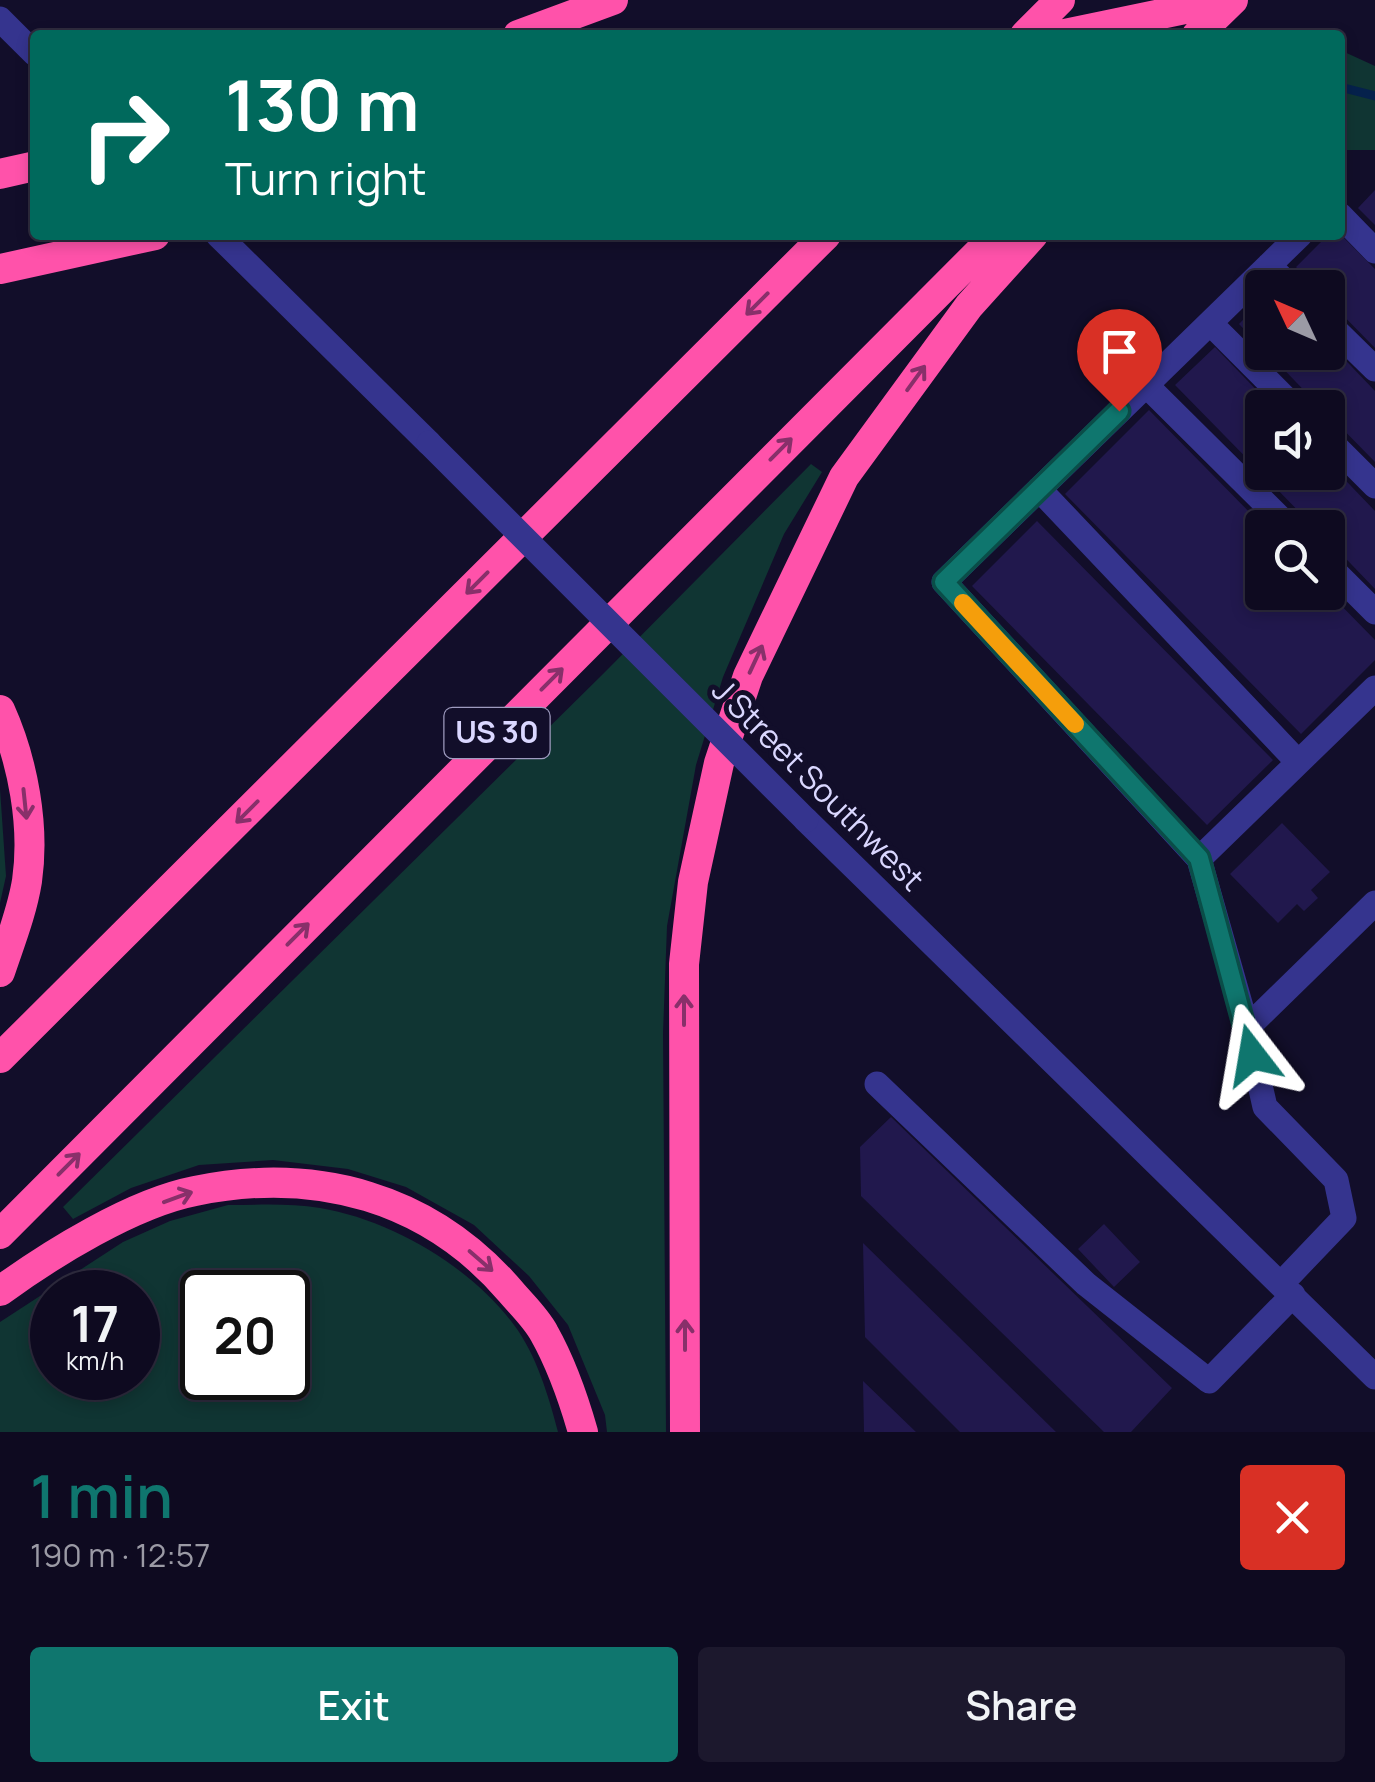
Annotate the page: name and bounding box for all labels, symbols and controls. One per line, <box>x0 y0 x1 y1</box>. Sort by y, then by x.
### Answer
text: 130 m <box>225 56 419 152</box>
icon: right <box>60 70 190 200</box>
text: Turn right <box>225 147 426 209</box>
north arrow <box>1245 270 1345 370</box>
map controls <box>1245 270 1345 610</box>
one-way arrow <box>746 291 770 315</box>
pin <box>1077 309 1162 412</box>
icon: arrive <box>1092 324 1147 379</box>
one-way arrow <box>906 365 927 392</box>
button: sound <box>1245 390 1345 490</box>
one-way arrow <box>769 437 793 461</box>
button: search <box>1245 510 1345 610</box>
one-way arrow <box>466 570 490 594</box>
one-way arrow <box>748 644 766 675</box>
one-way arrow <box>539 667 563 691</box>
street label: J Street Southwest <box>703 669 934 900</box>
road number: US 30 <box>444 708 550 758</box>
one-way arrow <box>16 787 35 820</box>
one-way arrow <box>236 800 260 824</box>
one-way arrow <box>286 922 310 946</box>
one-way arrow <box>674 994 694 1026</box>
position arrow <box>1200 1003 1304 1107</box>
one-way arrow <box>56 1153 80 1177</box>
one-way arrow <box>162 1187 193 1205</box>
one-way arrow <box>468 1250 493 1273</box>
speed limit sign: 20 <box>180 1270 310 1400</box>
text: 17 <box>71 1289 119 1357</box>
one-way arrow <box>676 1319 694 1352</box>
text: km/h <box>66 1343 124 1378</box>
text: 1 min <box>30 1454 173 1536</box>
button: close <box>1240 1465 1345 1570</box>
text: 190 m · 12:57 <box>30 1533 210 1577</box>
button: Exit <box>30 1647 678 1762</box>
button: Share <box>698 1647 1345 1762</box>

